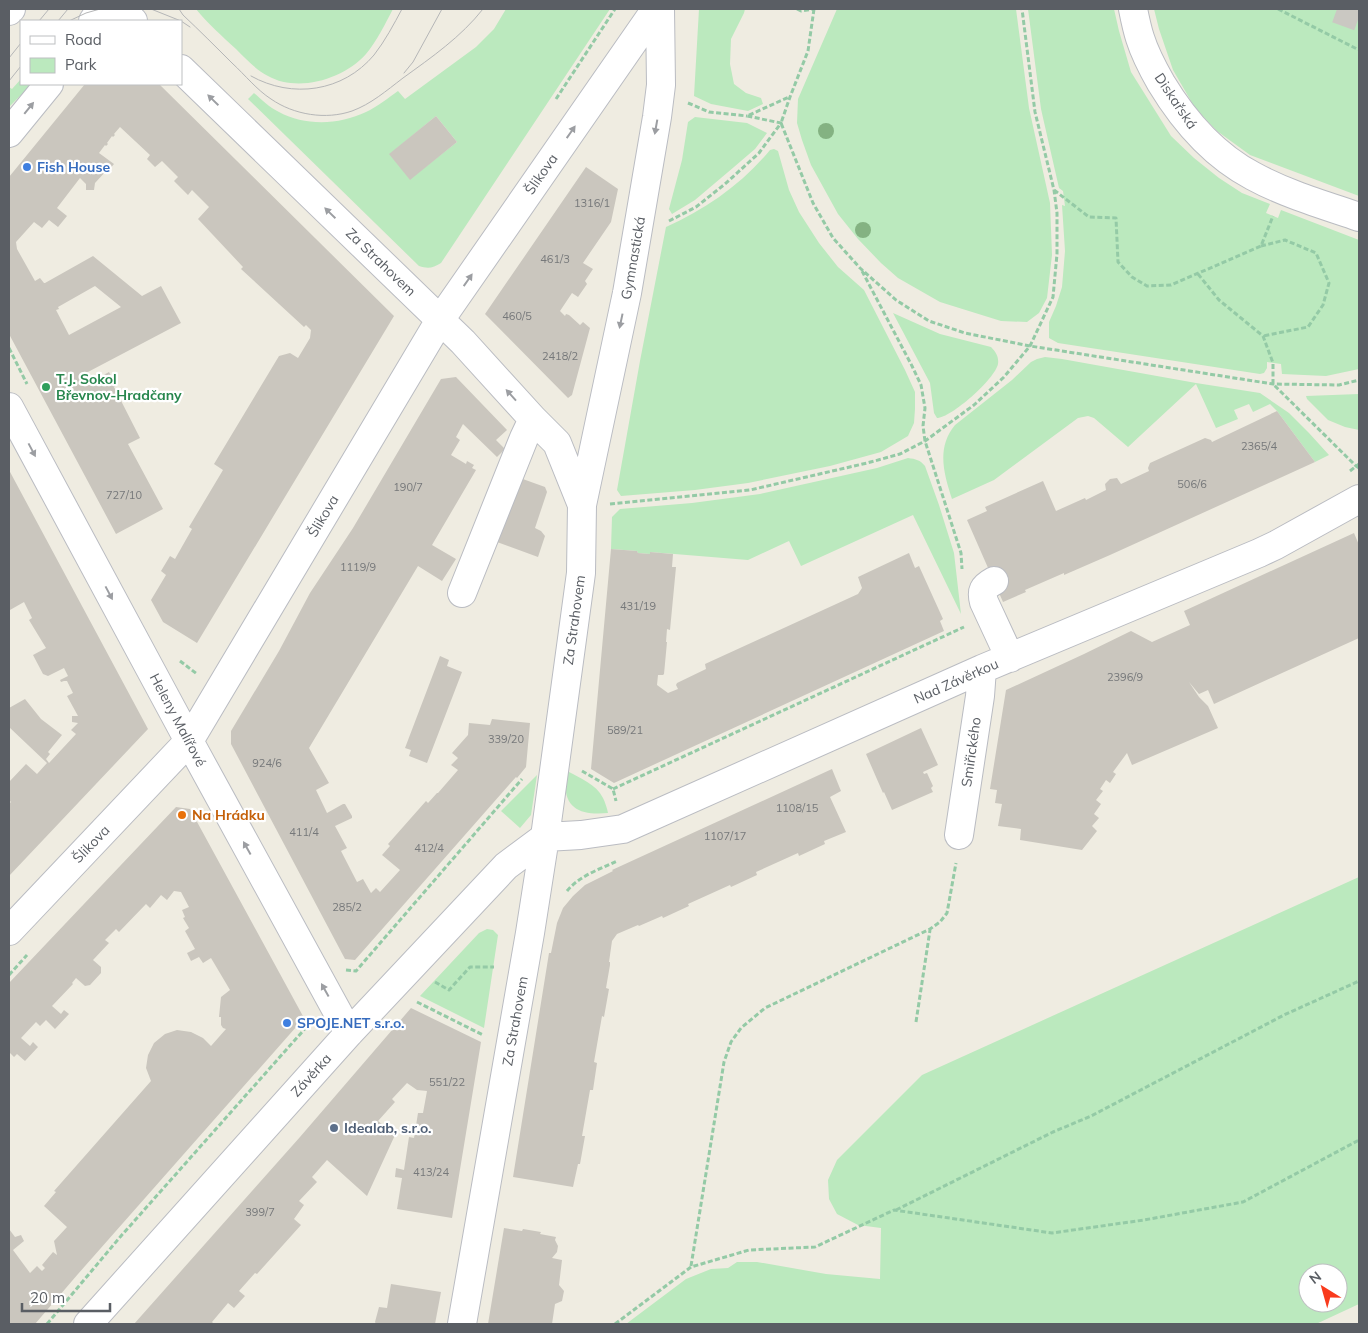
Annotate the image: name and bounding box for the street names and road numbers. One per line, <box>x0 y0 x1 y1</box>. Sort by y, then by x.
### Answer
street label: Diskařská <box>1151 70 1201 132</box>
street label: Šlikova <box>520 150 562 198</box>
street label: Gymnastická <box>617 215 649 301</box>
street label: Za Strahovem <box>342 224 420 300</box>
street label: Šlikova <box>303 492 343 540</box>
street label: Za Strahovem <box>559 574 589 666</box>
street label: Nad Závěrkou <box>911 654 1001 708</box>
street label: Heleny Malířové <box>146 670 210 770</box>
street label: Smiřického <box>957 716 985 788</box>
street label: Šlikova <box>69 821 113 867</box>
street label: Za Strahovem <box>498 975 532 1067</box>
street label: Závěrka <box>287 1050 335 1100</box>

